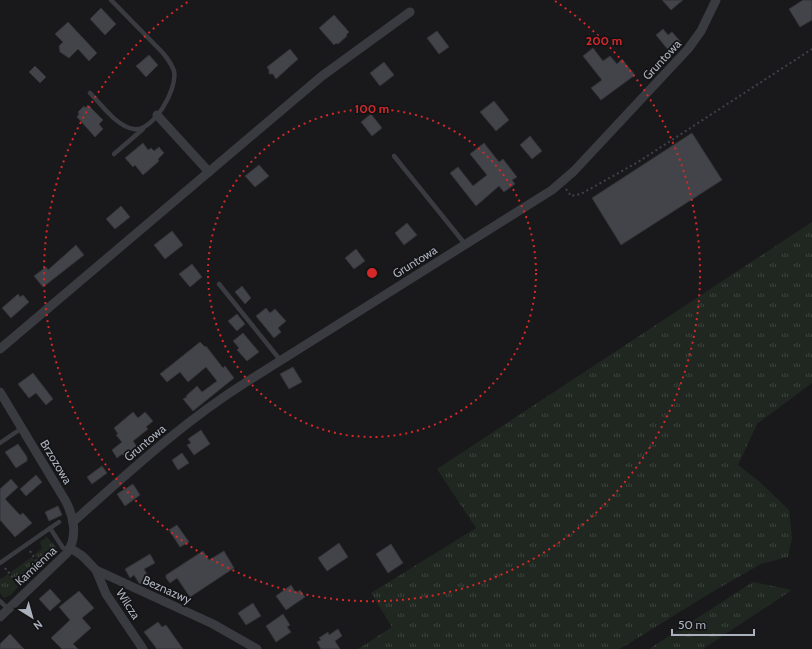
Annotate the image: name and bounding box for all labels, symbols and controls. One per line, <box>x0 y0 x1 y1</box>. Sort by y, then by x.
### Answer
text: 200 m <box>586 33 622 48</box>
street label: Gruntowa <box>639 36 684 83</box>
text: 100 m <box>355 101 389 116</box>
street label: Gruntowa <box>390 242 440 281</box>
centre of rings <box>365 266 379 280</box>
street label: Gruntowa <box>121 421 169 464</box>
street label: Brzozowa <box>37 437 76 487</box>
street label: Kamienna <box>12 543 60 588</box>
street label: Beznazwy <box>140 572 194 607</box>
street label: Wilcza <box>113 586 144 622</box>
north arrow <box>12 597 52 637</box>
scale bar <box>672 611 754 637</box>
text: N <box>31 617 45 633</box>
text: 50 m <box>678 617 706 632</box>

